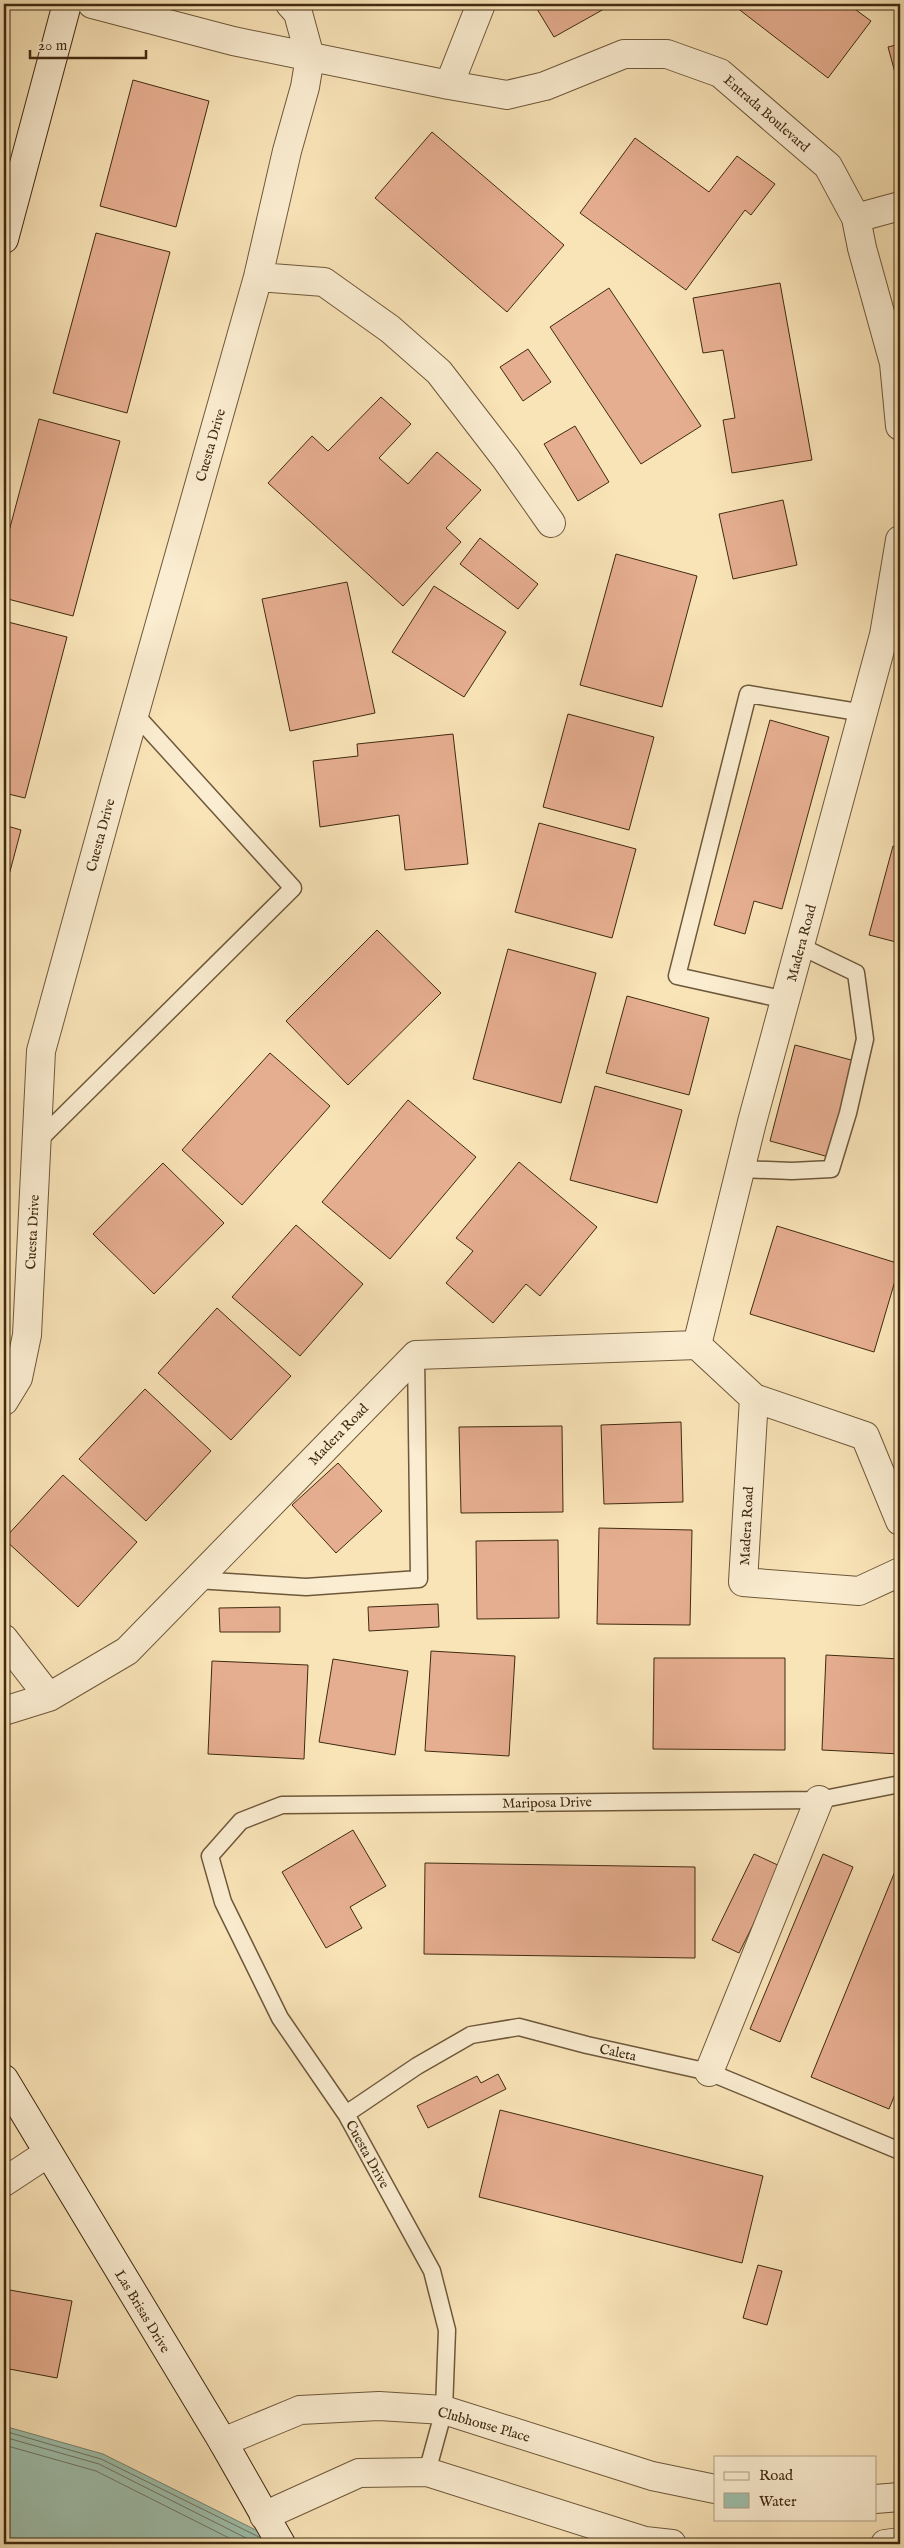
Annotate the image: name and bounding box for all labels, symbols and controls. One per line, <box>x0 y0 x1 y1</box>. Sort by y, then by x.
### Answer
scale bar <box>30 28 146 60</box>
text: 20 m <box>38 36 68 55</box>
street label: Entrada Boulevard <box>719 71 814 157</box>
street label: Cuesta Drive <box>192 406 230 484</box>
street label: Cuesta Drive <box>83 796 120 874</box>
street label: Madera Road <box>783 902 821 984</box>
street label: Cuesta Drive <box>22 1193 44 1270</box>
street label: Madera Road <box>305 1400 373 1469</box>
street label: Madera Road <box>736 1486 758 1566</box>
street label: Mariposa Drive <box>502 1793 593 1813</box>
street label: Caleta <box>598 2040 639 2066</box>
street label: Cuesta Drive <box>341 2117 393 2192</box>
street label: Las Brisas Drive <box>110 2267 174 2357</box>
street label: Clubhouse Place <box>435 2403 533 2447</box>
legend <box>714 2456 876 2520</box>
text: Road <box>759 2466 794 2485</box>
text: Water <box>759 2492 797 2511</box>

